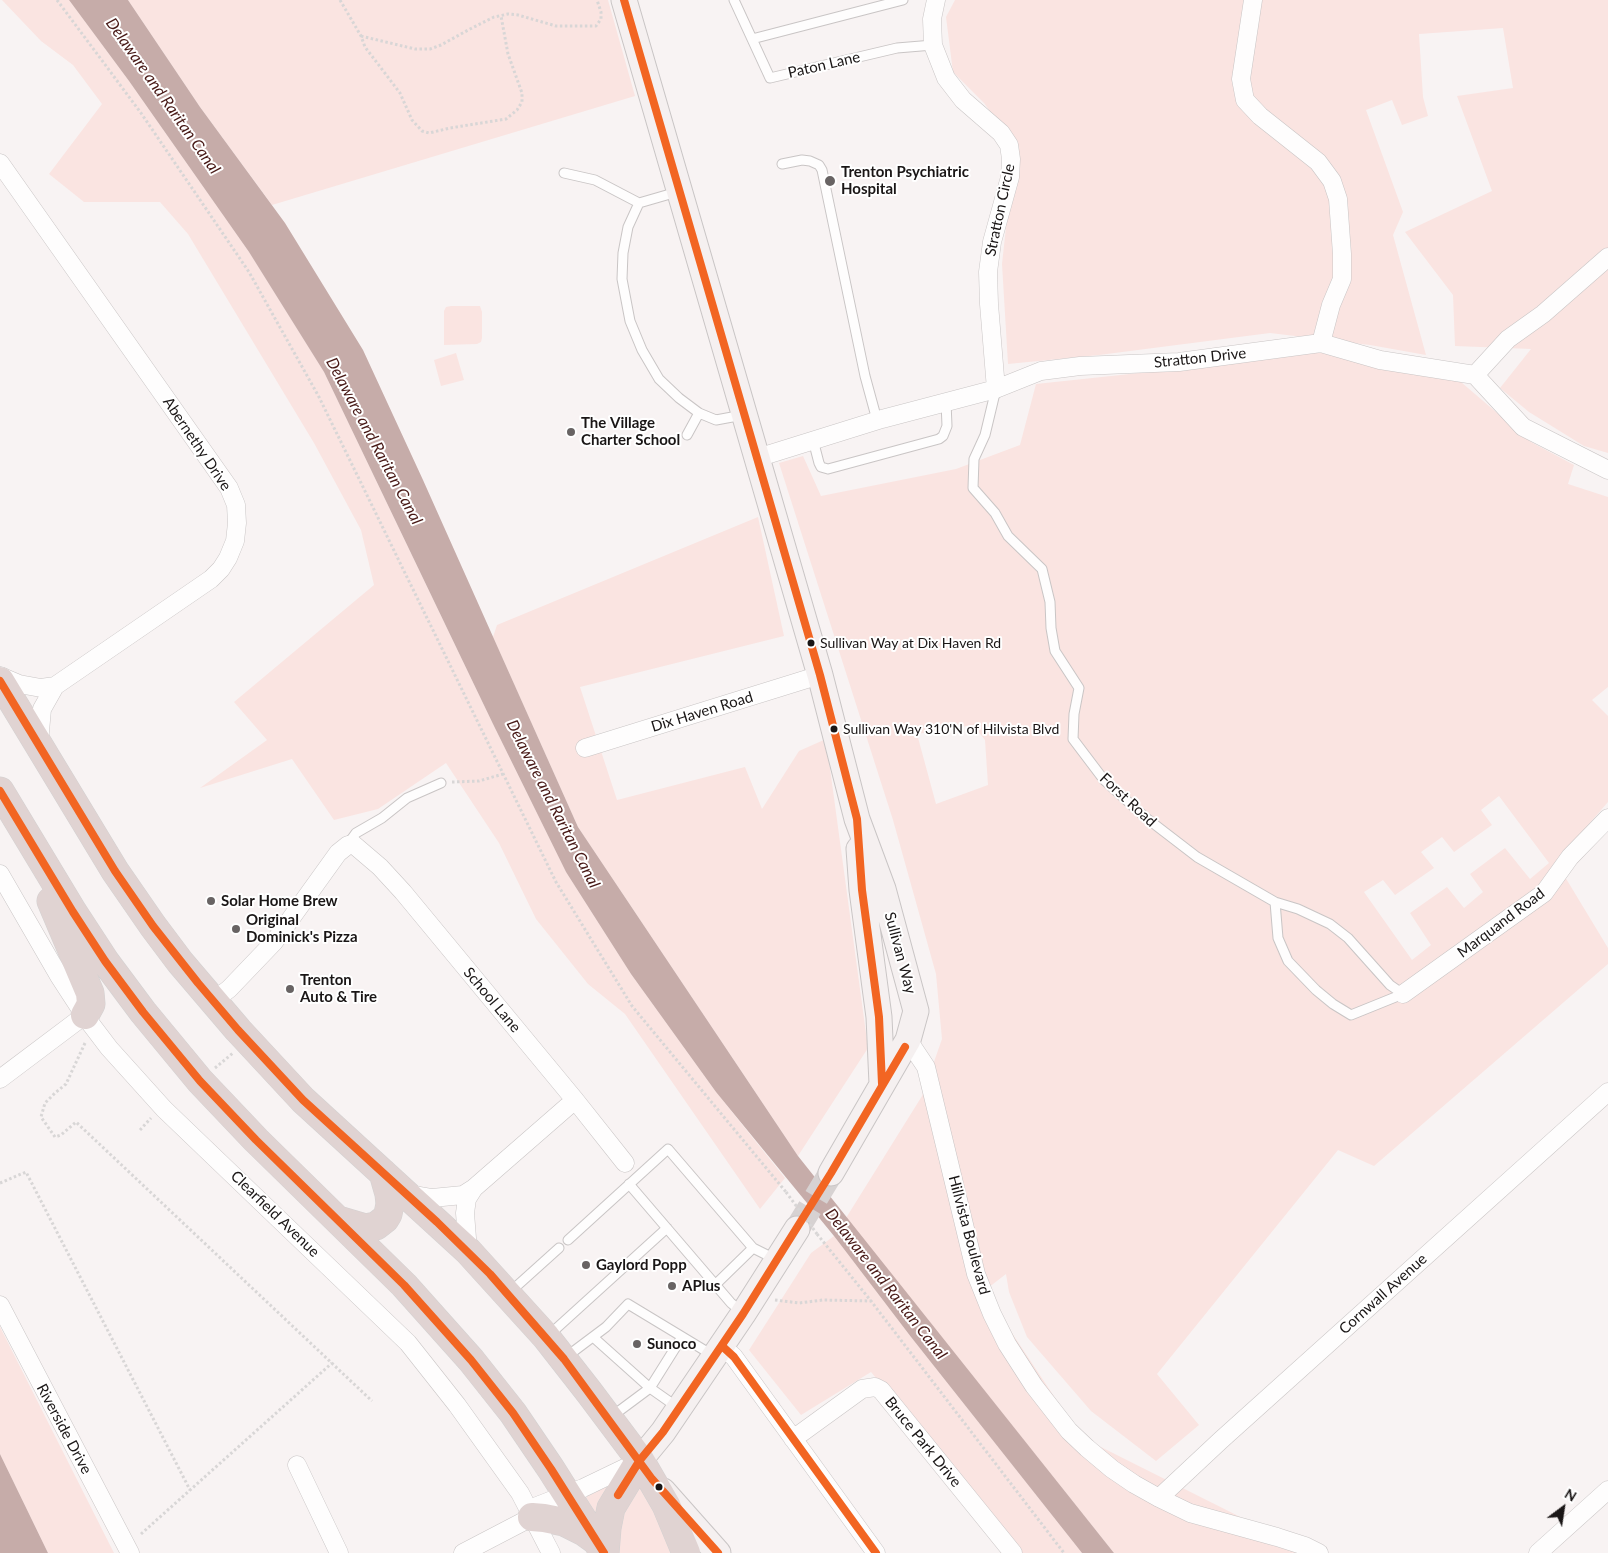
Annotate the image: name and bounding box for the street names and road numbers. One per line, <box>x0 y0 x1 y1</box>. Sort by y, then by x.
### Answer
street label: Paton Lane <box>786 48 862 82</box>
street label: Stratton Circle <box>981 162 1019 258</box>
street label: Stratton Drive <box>1153 344 1247 372</box>
street label: Abernethy Drive <box>159 394 235 494</box>
street label: Dix Haven Road <box>649 688 755 736</box>
street label: Forst Road <box>1096 769 1160 831</box>
street label: Marquand Road <box>1454 884 1548 962</box>
street label: Sullivan Way <box>880 910 920 996</box>
street label: School Lane <box>460 964 524 1036</box>
street label: Clearfield Avenue <box>227 1167 323 1261</box>
street label: Hillvista Boulevard <box>944 1173 994 1297</box>
street label: Cornwall Avenue <box>1335 1250 1431 1338</box>
street label: Riverside Drive <box>33 1381 95 1477</box>
street label: Bruce Park Drive <box>881 1393 965 1491</box>

